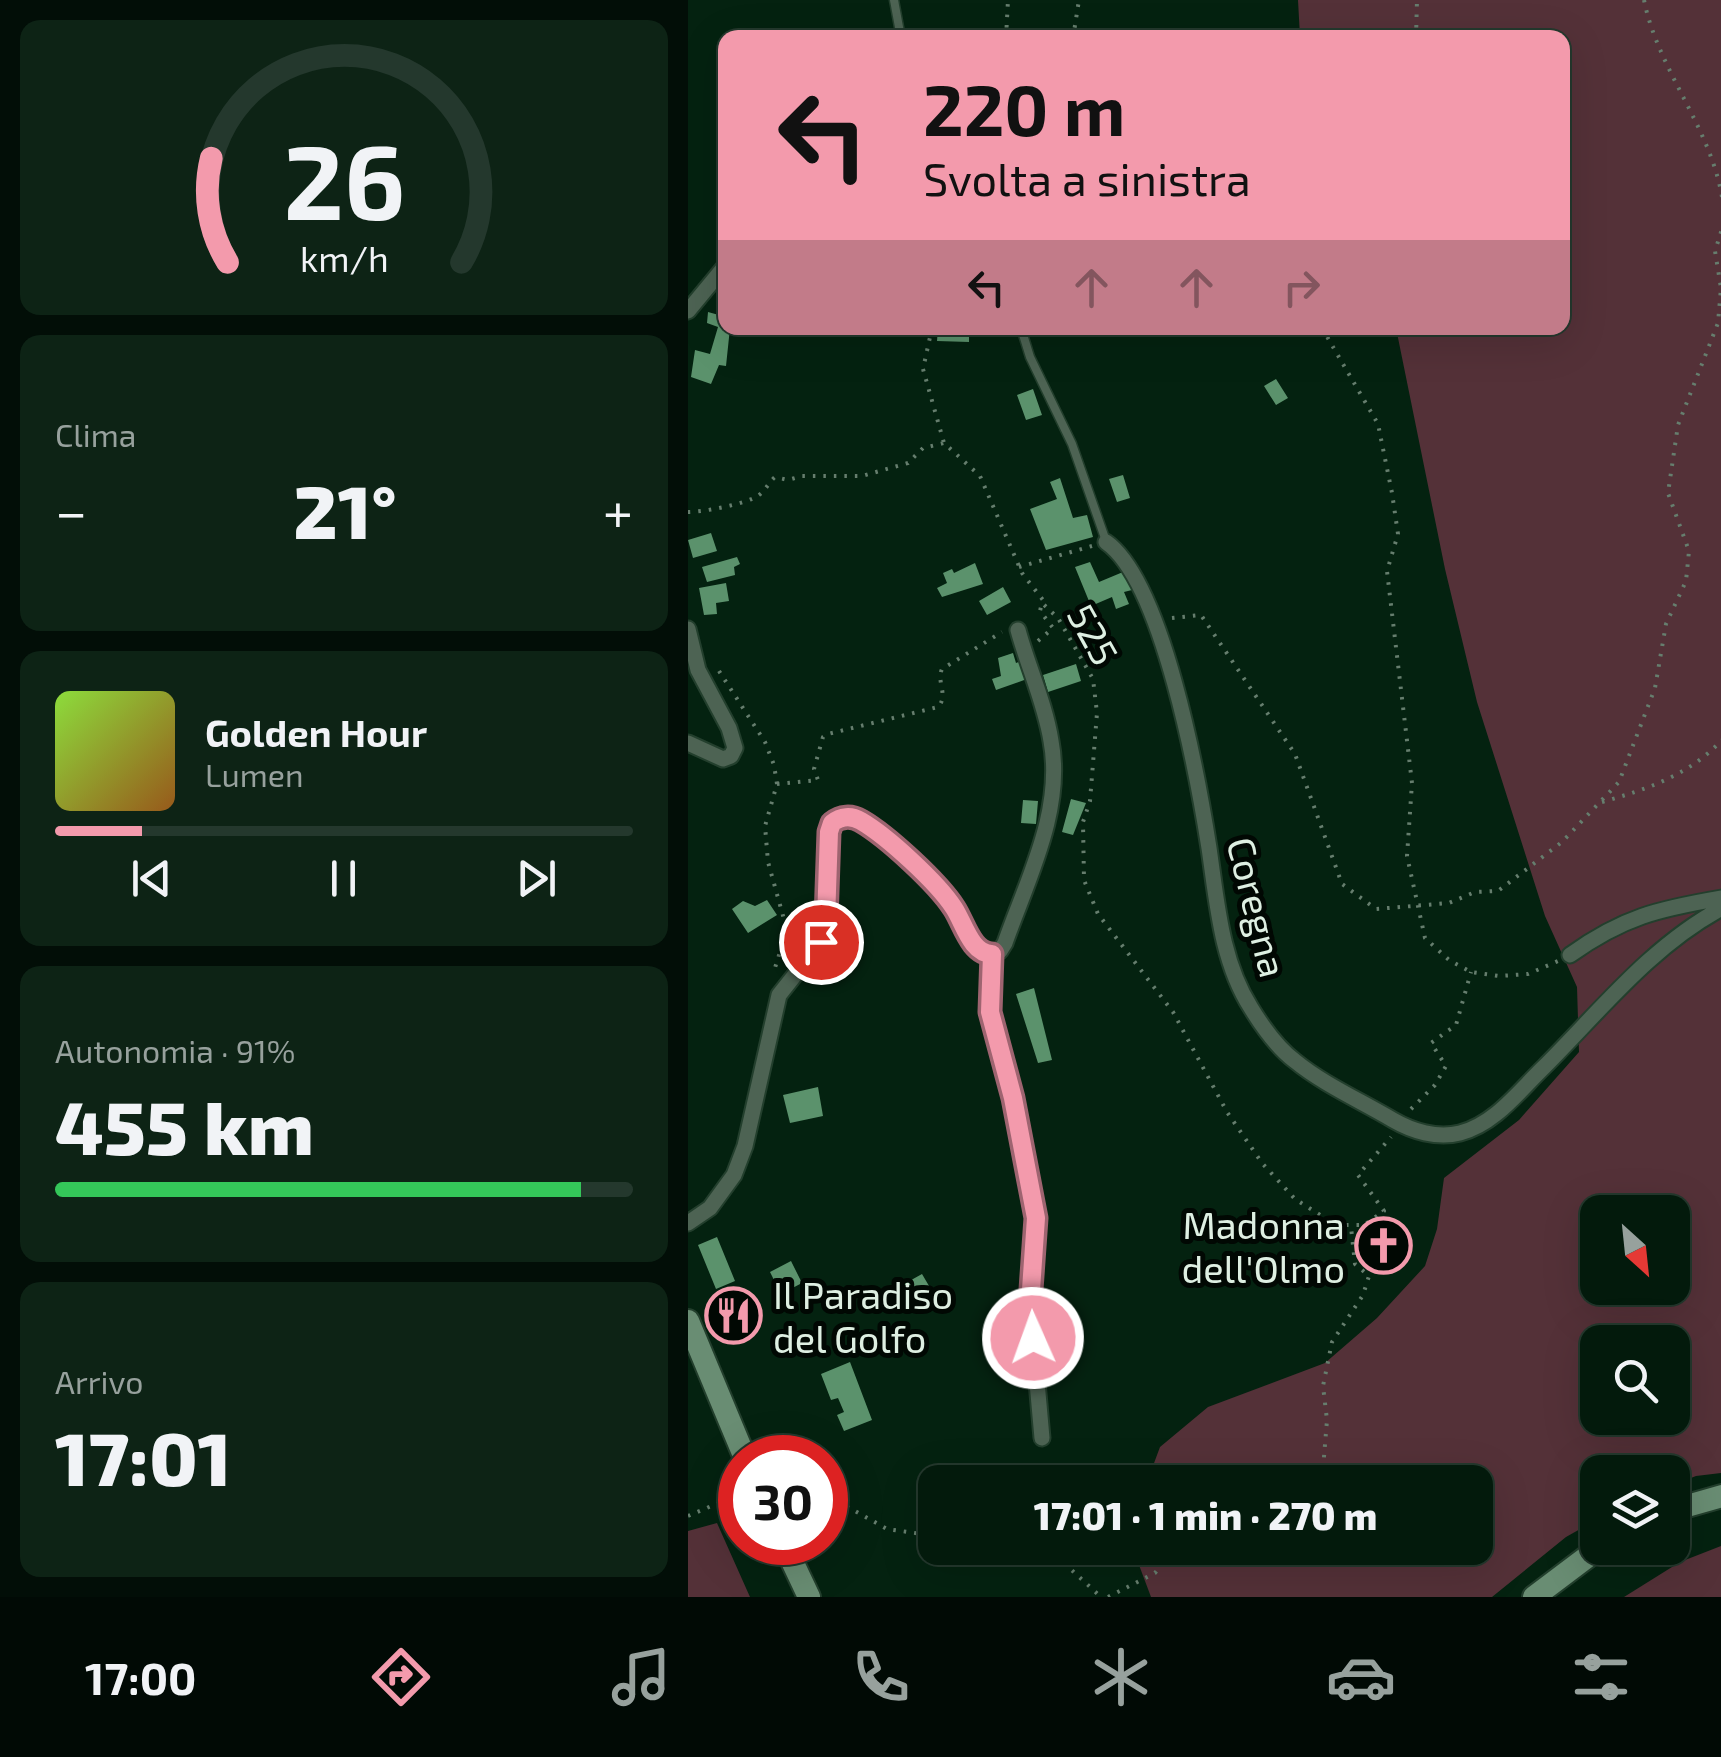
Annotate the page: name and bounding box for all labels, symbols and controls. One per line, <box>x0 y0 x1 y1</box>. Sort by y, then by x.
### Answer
text: 220 m <box>923 66 1125 150</box>
icon: left <box>758 70 888 200</box>
text: 26 <box>283 116 405 241</box>
text: Svolta a sinistra <box>923 151 1251 205</box>
text: km/h <box>300 236 388 279</box>
icon: left <box>959 260 1014 315</box>
icon: ahead <box>1064 260 1119 315</box>
icon: ahead <box>1169 260 1224 315</box>
icon: right <box>1274 260 1329 315</box>
text: Clima <box>55 415 136 453</box>
text: 21° <box>293 464 397 554</box>
text: − <box>55 477 87 543</box>
text: + <box>603 477 633 543</box>
street label: 525 <box>1059 596 1129 672</box>
text: Golden Hour <box>205 709 427 755</box>
text: Lumen <box>205 755 304 793</box>
street label: Coregna <box>1218 832 1298 982</box>
icon: previous <box>124 851 179 906</box>
icon: pause <box>316 851 371 906</box>
icon: next <box>509 851 564 906</box>
pin <box>779 900 864 985</box>
icon: arrive <box>794 915 849 970</box>
text: Autonomia · 91% <box>55 1031 295 1069</box>
text: 455 km <box>55 1080 314 1170</box>
north arrow <box>1580 1195 1690 1305</box>
map controls <box>1580 1195 1690 1565</box>
place label: Madonna dell'Olmo <box>1182 1201 1345 1291</box>
church icon: Madonna dell'Olmo <box>1354 1216 1414 1276</box>
place label: Il Paradiso del Golfo <box>773 1271 953 1361</box>
restaurant icon: Il Paradiso del Golfo <box>704 1286 764 1346</box>
position arrow <box>981 1286 1085 1390</box>
button: search <box>1580 1325 1690 1435</box>
text: Arrivo <box>55 1362 143 1400</box>
text: 17:01 <box>55 1411 231 1501</box>
speed limit sign: 30 <box>718 1435 848 1565</box>
button: layers <box>1580 1455 1690 1565</box>
text: 17:01 · 1 min · 270 m <box>1034 1492 1377 1538</box>
icon: directions <box>366 1642 436 1712</box>
icon: music <box>606 1642 676 1712</box>
icon: phone <box>846 1642 916 1712</box>
icon: climate <box>1086 1642 1156 1712</box>
icon: car <box>1326 1642 1396 1712</box>
icon: filters <box>1566 1642 1636 1712</box>
text: 17:00 <box>85 1650 197 1704</box>

